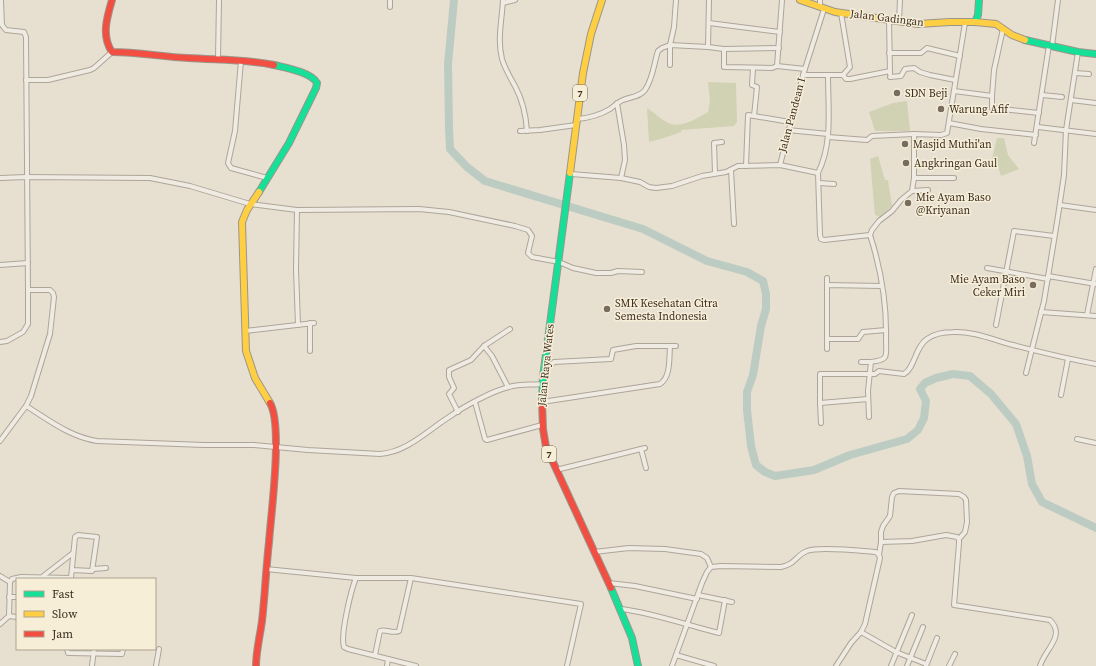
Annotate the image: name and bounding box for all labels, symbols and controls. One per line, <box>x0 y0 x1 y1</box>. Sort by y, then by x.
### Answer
street label: Jalan Gadingan <box>848 6 925 30</box>
street label: Jalan Pandean I <box>775 76 809 155</box>
road number: 7 <box>573 85 587 101</box>
place label: SDN Beji <box>905 86 948 101</box>
marker: SDN Beji <box>892 88 902 98</box>
place label: Warung Afif <box>949 102 1009 117</box>
marker: Warung Afif <box>936 104 946 114</box>
place label: Masjid Muthi'an <box>913 137 992 152</box>
marker: Masjid Muthi'an <box>900 139 910 149</box>
place label: Angkringan Gaul <box>914 156 997 171</box>
marker: Angkringan Gaul <box>901 158 911 168</box>
place label: Mie Ayam Baso @Kriyanan <box>916 190 991 218</box>
marker: Mie Ayam Baso @Kriyanan <box>903 198 913 208</box>
place label: Mie Ayam Baso Ceker Miri <box>950 272 1025 300</box>
marker: Mie Ayam Baso Ceker Miri <box>1028 280 1038 290</box>
place label: SMK Kesehatan Citra Semesta Indonesia <box>615 296 718 324</box>
marker: SMK Kesehatan Citra Semesta Indonesia <box>602 304 612 314</box>
street label: Jalan Raya Wates <box>534 323 558 408</box>
road number: 7 <box>542 446 556 462</box>
legend <box>16 578 156 650</box>
text: Fast <box>52 586 74 602</box>
text: Slow <box>52 606 78 622</box>
text: Jam <box>51 626 73 642</box>

